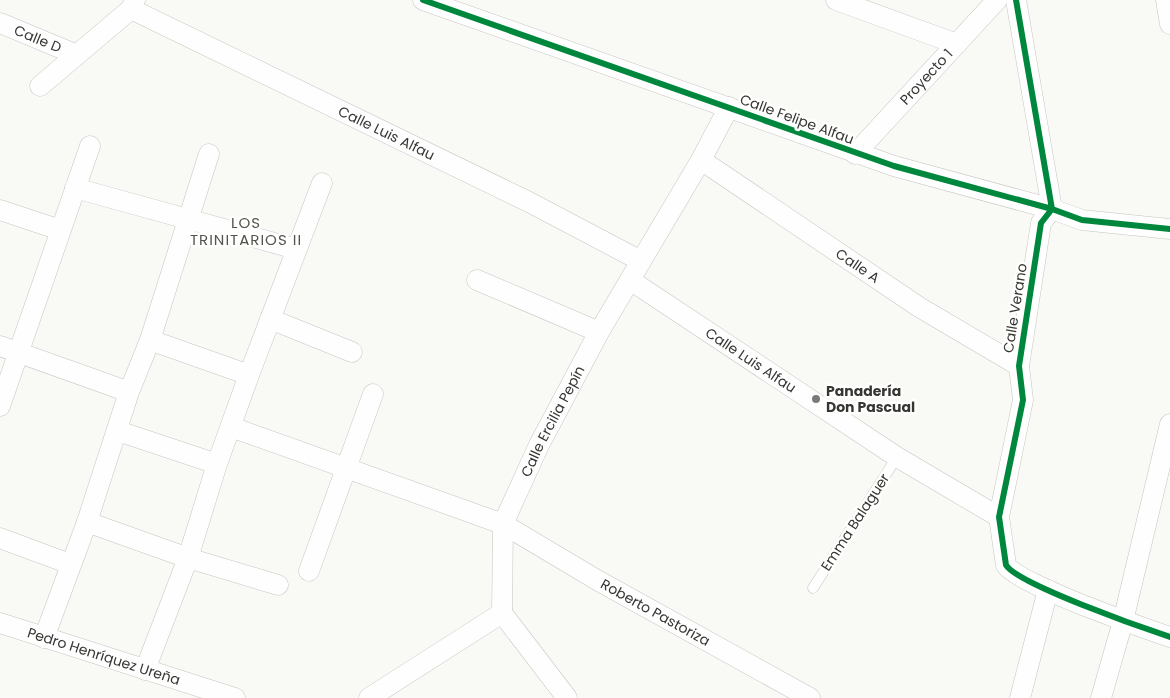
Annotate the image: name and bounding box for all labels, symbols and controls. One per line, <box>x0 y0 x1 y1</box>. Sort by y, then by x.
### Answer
street label: Calle D <box>11 20 65 58</box>
street label: Proyecto 1 <box>895 44 957 109</box>
street label: Calle Felipe Alfau <box>737 89 857 149</box>
street label: Calle Luis Alfau <box>335 101 438 165</box>
district label: LOS TRINITARIOS II <box>190 212 302 250</box>
street label: Calle A <box>832 244 884 288</box>
street label: Calle Verano <box>998 262 1032 354</box>
street label: Calle Luis Alfau <box>702 323 800 397</box>
street label: Calle Ercilia Pepín <box>516 362 589 480</box>
place label: Panadería Don Pascual <box>826 381 915 417</box>
marker: Panadería Don Pascual <box>810 393 822 405</box>
street label: Emma Balaguer <box>816 469 894 575</box>
street label: Roberto Pastoriza <box>597 574 714 651</box>
street label: Pedro Henríquez Ureña <box>25 622 183 690</box>

